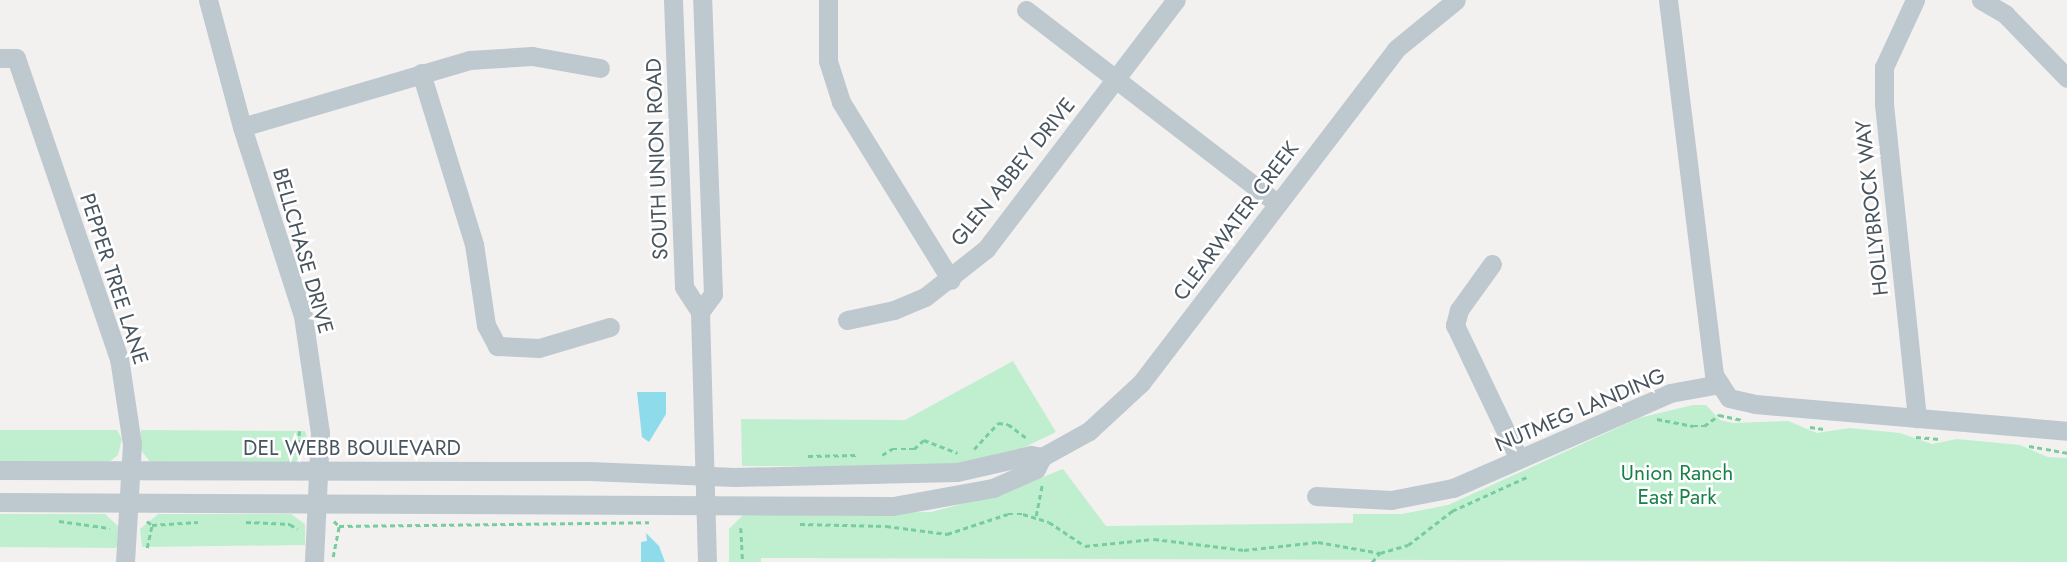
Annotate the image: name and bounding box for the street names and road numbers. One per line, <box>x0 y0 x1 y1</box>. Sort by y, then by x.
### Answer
street label: SOUTH UNION ROAD <box>641 58 673 260</box>
street label: GLEN ABBEY DRIVE <box>946 93 1080 251</box>
street label: HOLLYBROCK WAY <box>1850 119 1894 297</box>
street label: CLEARWATER CREEK <box>1168 137 1304 305</box>
street label: BELLCHASE DRIVE <box>267 165 339 337</box>
street label: PEPPER TREE LANE <box>74 190 154 368</box>
street label: NUTMEG LANDING <box>1491 363 1669 457</box>
street label: DEL WEBB BOULEVARD <box>243 435 461 461</box>

